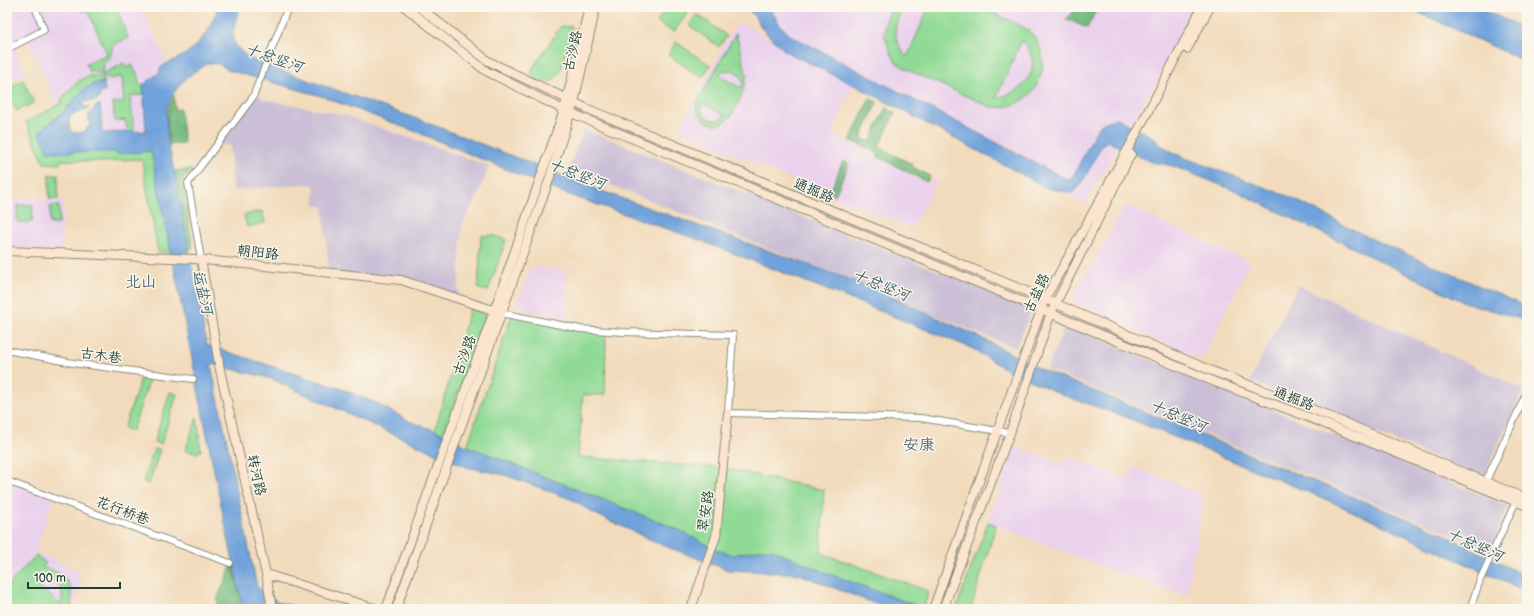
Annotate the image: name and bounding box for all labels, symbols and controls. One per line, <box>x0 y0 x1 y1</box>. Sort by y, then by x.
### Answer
street label: 古沙路 <box>559 29 585 73</box>
water label: 十总竖河 <box>242 40 308 78</box>
water label: 十总竖河 <box>545 155 611 195</box>
street label: 通掘路 <box>791 174 836 206</box>
street label: 朝阳路 <box>236 242 280 263</box>
water label: 十总竖河 <box>849 265 915 307</box>
water label: 运盐河 <box>188 268 218 319</box>
street label: 古盐路 <box>1020 271 1053 316</box>
district label: 北山 <box>125 273 157 292</box>
street label: 古沙路 <box>449 333 480 378</box>
street label: 古木巷 <box>79 344 124 367</box>
street label: 通掘路 <box>1271 383 1316 414</box>
water label: 十总竖河 <box>1146 396 1212 438</box>
district label: 安康 <box>903 436 935 455</box>
street label: 转河路 <box>244 453 270 497</box>
street label: 翠安路 <box>694 489 717 533</box>
street label: 花行桥巷 <box>94 492 153 529</box>
water label: 十总竖河 <box>1444 525 1509 568</box>
scale bar <box>28 564 120 590</box>
text: 100 m <box>34 571 66 586</box>

